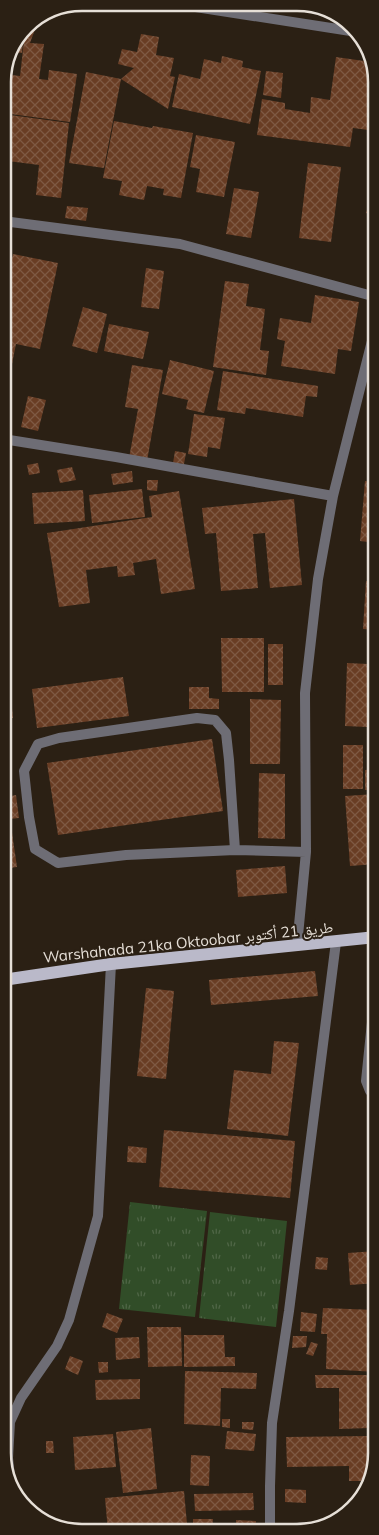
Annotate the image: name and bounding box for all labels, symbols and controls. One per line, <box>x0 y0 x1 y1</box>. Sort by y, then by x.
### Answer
street label: Warshahada 21ka Oktoobar طريق 21 أكتوبر <box>42 917 334 968</box>

